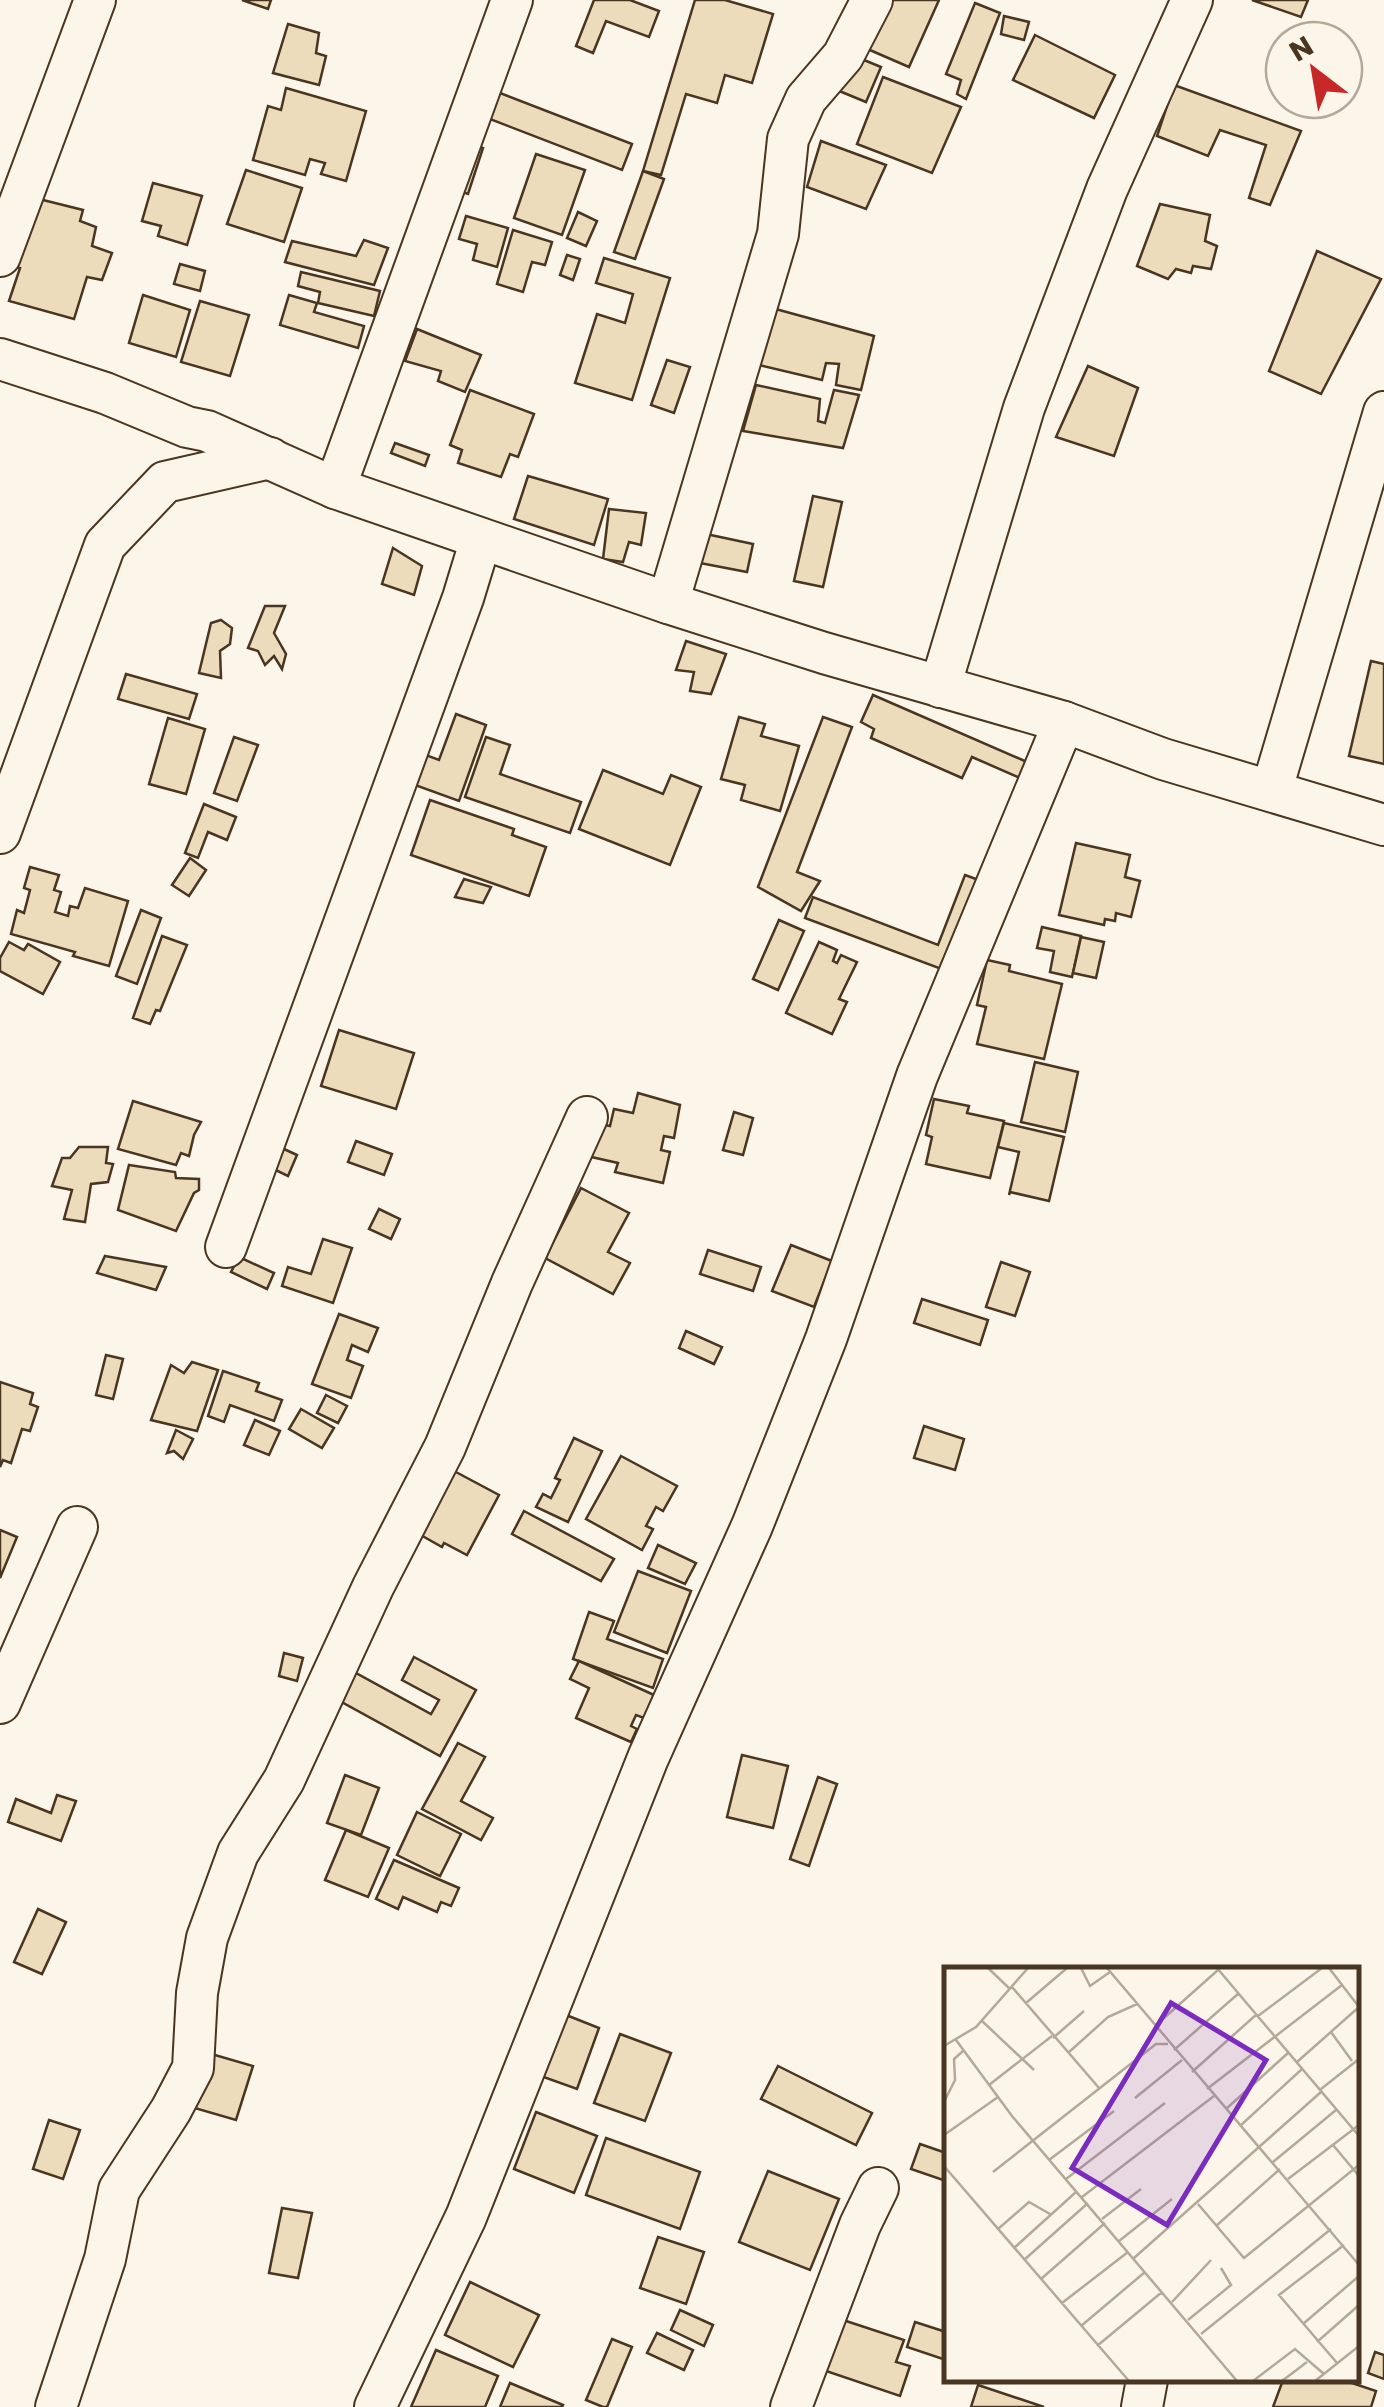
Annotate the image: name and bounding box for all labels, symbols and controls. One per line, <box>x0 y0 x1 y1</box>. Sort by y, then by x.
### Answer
north arrow <box>1264 20 1364 120</box>
text: N <box>1282 27 1320 71</box>
inset map <box>944 1967 1359 2382</box>

